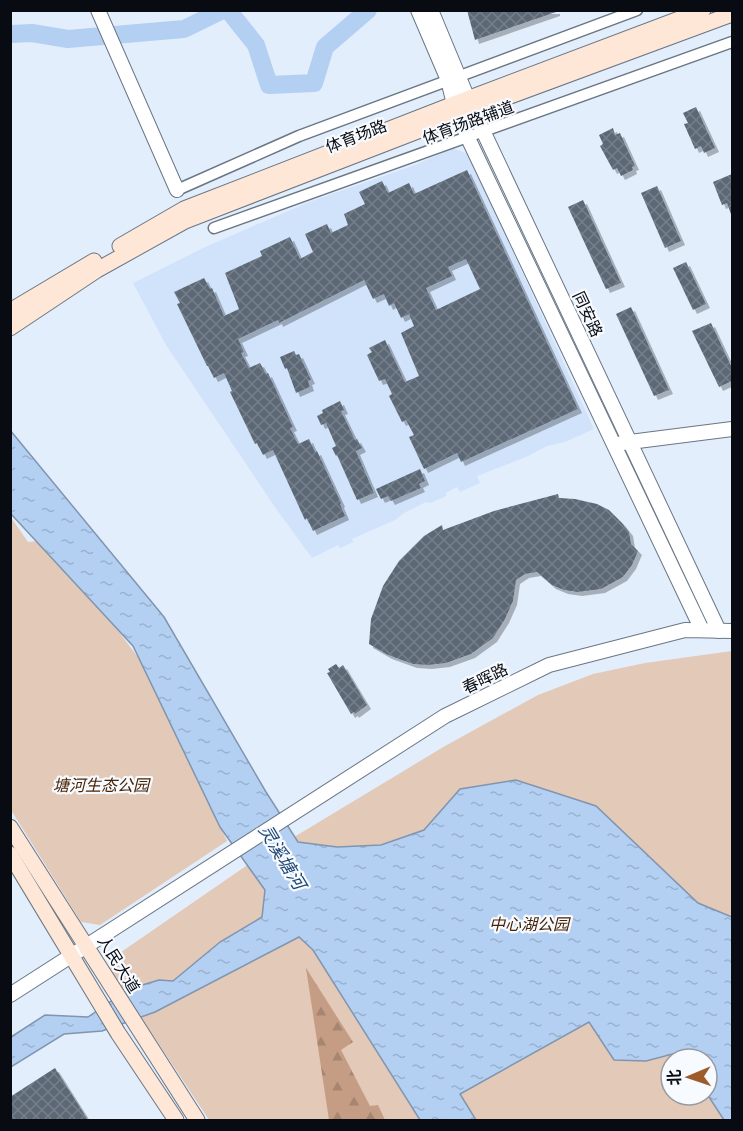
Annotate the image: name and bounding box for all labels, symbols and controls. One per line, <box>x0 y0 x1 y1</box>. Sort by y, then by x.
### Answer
street label: 体育场路辅道 <box>420 98 516 147</box>
street label: 体育场路 <box>323 117 389 156</box>
street label: 同安路 <box>570 289 605 340</box>
street label: 春晖路 <box>460 660 511 697</box>
park label: 塘河生态公园 <box>53 777 151 794</box>
water label: 灵溪塘河 <box>255 821 311 896</box>
park label: 中心湖公园 <box>489 916 571 933</box>
street label: 人民大道 <box>94 933 143 996</box>
north arrow <box>659 1047 719 1107</box>
text: 北 <box>666 1069 683 1086</box>

